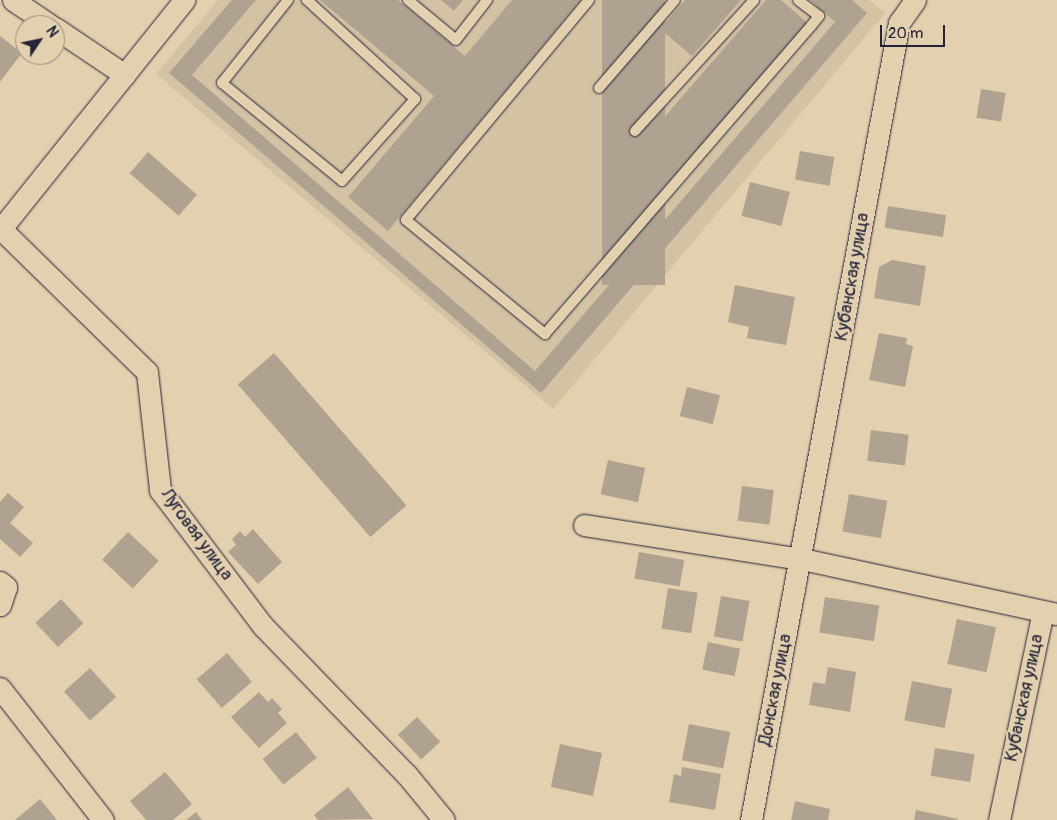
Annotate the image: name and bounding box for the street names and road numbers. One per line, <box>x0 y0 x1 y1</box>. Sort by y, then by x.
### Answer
street label: Кубанская улица <box>831 211 875 343</box>
street label: Луговая улица <box>155 485 237 585</box>
street label: Донская улица <box>755 632 797 748</box>
street label: Кубанская улица <box>1001 632 1049 764</box>

